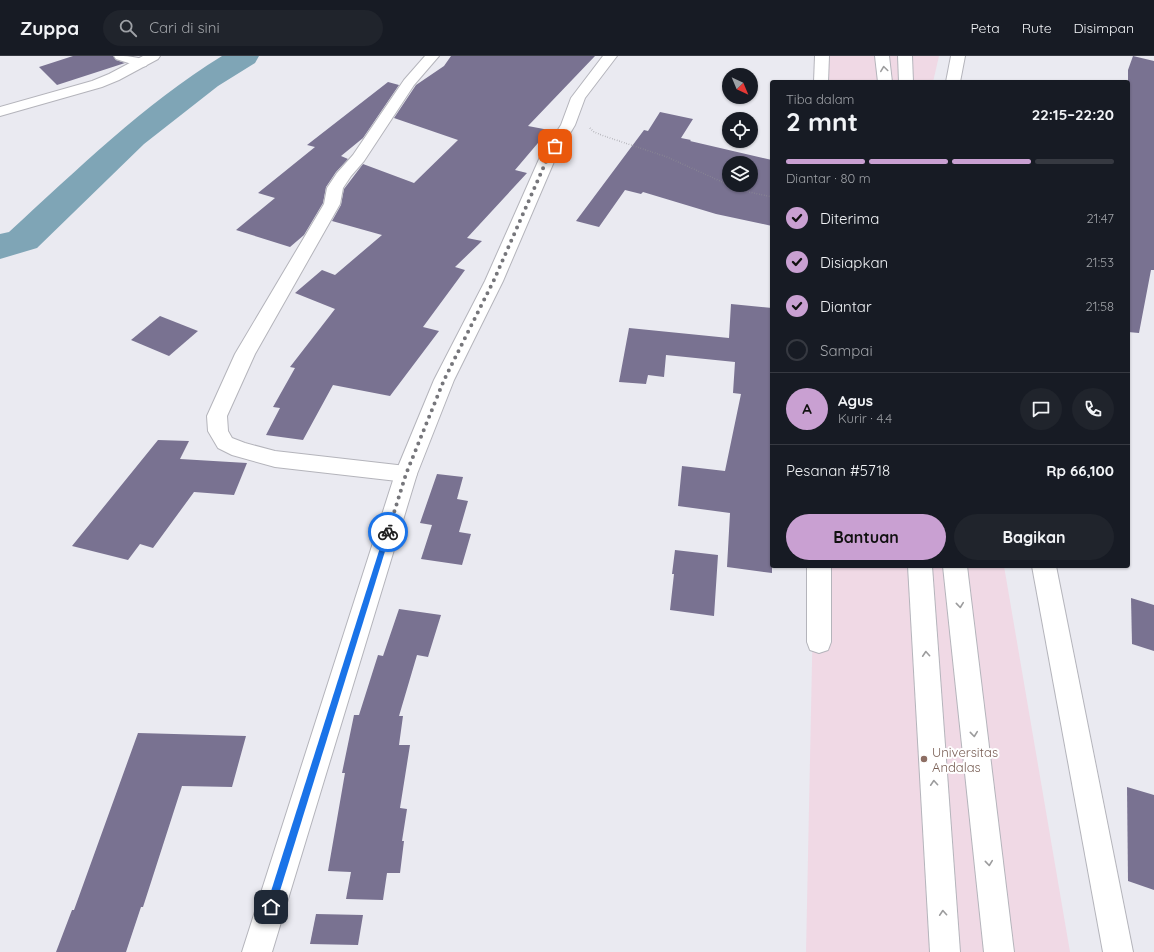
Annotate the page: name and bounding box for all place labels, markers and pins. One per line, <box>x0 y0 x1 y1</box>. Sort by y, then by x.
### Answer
pin <box>538 129 572 163</box>
place label: Universitas Andalas <box>932 744 998 775</box>
marker: Universitas Andalas <box>919 754 929 764</box>
pin <box>254 890 288 924</box>

